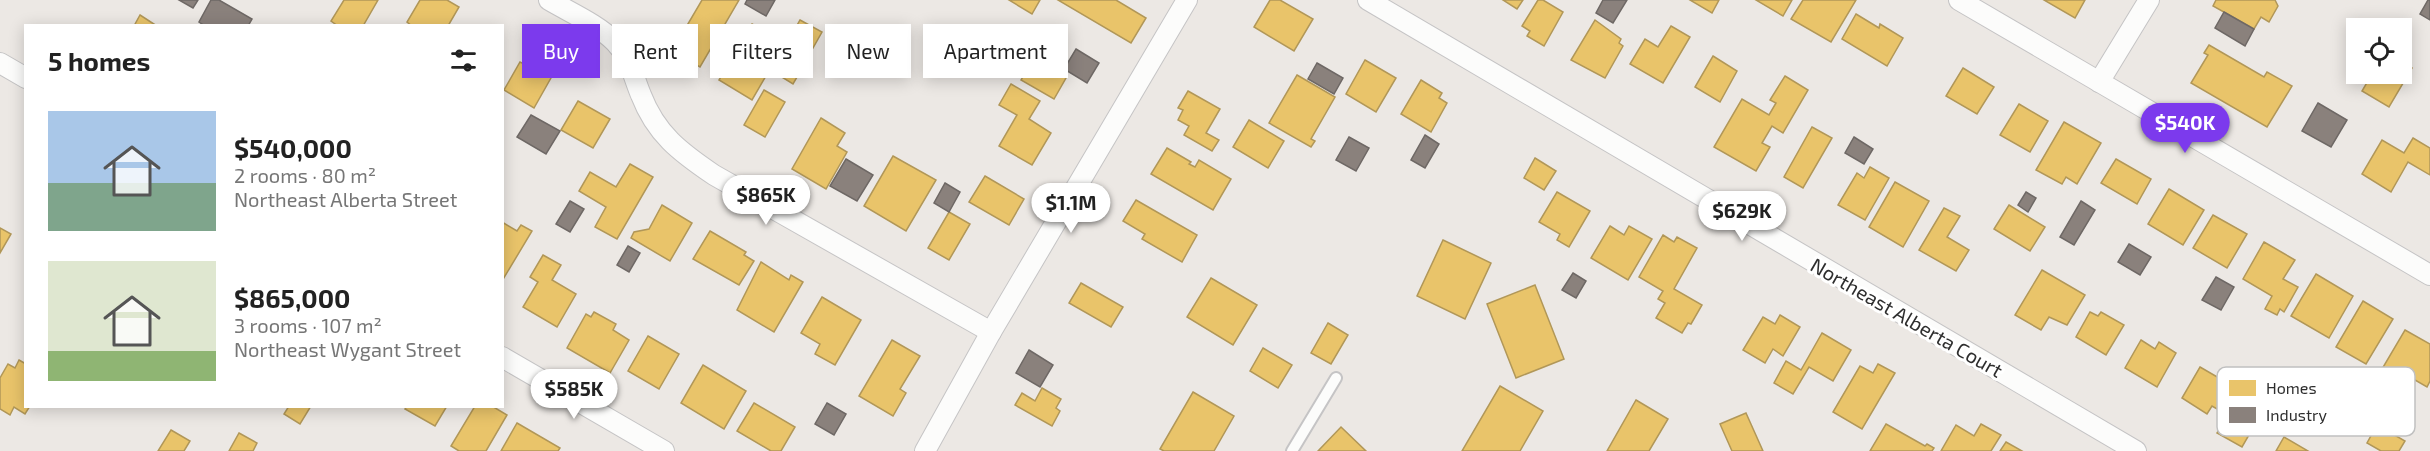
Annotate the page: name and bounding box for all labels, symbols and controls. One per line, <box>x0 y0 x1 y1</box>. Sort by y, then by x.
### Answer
map controls <box>2346 18 2412 84</box>
button: locate <box>2346 18 2412 84</box>
chip: Buy <box>522 24 600 78</box>
chip: Rent <box>612 24 698 78</box>
chip: Filters <box>710 24 813 78</box>
chip: New <box>825 24 911 78</box>
chip: Apartment <box>923 24 1068 78</box>
icon: filters <box>447 44 480 77</box>
text: 5 homes <box>48 45 150 76</box>
pin: $540K <box>2143 103 2227 154</box>
text: $540K <box>2155 110 2215 134</box>
text: $540,000 <box>234 132 352 163</box>
icon: home <box>96 135 168 207</box>
text: 2 rooms · 80 m² <box>234 163 376 187</box>
pin: $865K <box>724 175 808 226</box>
text: $865K <box>736 182 796 206</box>
pin: $1.1M <box>1029 183 1113 234</box>
text: Northeast Alberta Street <box>234 187 457 211</box>
text: $1.1M <box>1045 190 1097 214</box>
pin: $629K <box>1700 191 1784 242</box>
text: $629K <box>1712 198 1772 222</box>
street label: Northeast Alberta Court <box>1807 252 2008 382</box>
text: $865,000 <box>234 282 350 313</box>
icon: home <box>96 285 168 357</box>
text: 3 rooms · 107 m² <box>234 313 382 337</box>
text: Northeast Wygant Street <box>234 337 461 361</box>
legend <box>2217 367 2415 436</box>
pin: $585K <box>532 369 616 420</box>
text: $585K <box>545 376 603 400</box>
text: Homes <box>2266 378 2317 397</box>
text: Industry <box>2266 405 2327 424</box>

